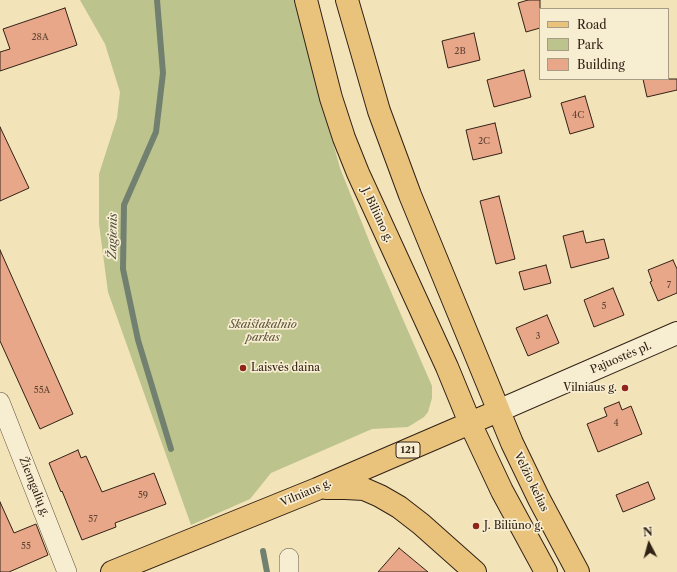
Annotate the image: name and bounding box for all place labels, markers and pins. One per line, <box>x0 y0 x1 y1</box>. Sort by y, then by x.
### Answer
place label: Laisvės daina <box>251 361 320 375</box>
marker: Laisvės daina <box>238 363 248 373</box>
place label: Vilniaus g. <box>563 381 617 395</box>
marker: Vilniaus g. <box>620 383 630 393</box>
place label: J. Biliūno g. <box>484 519 543 533</box>
marker: J. Biliūno g. <box>471 521 481 531</box>

